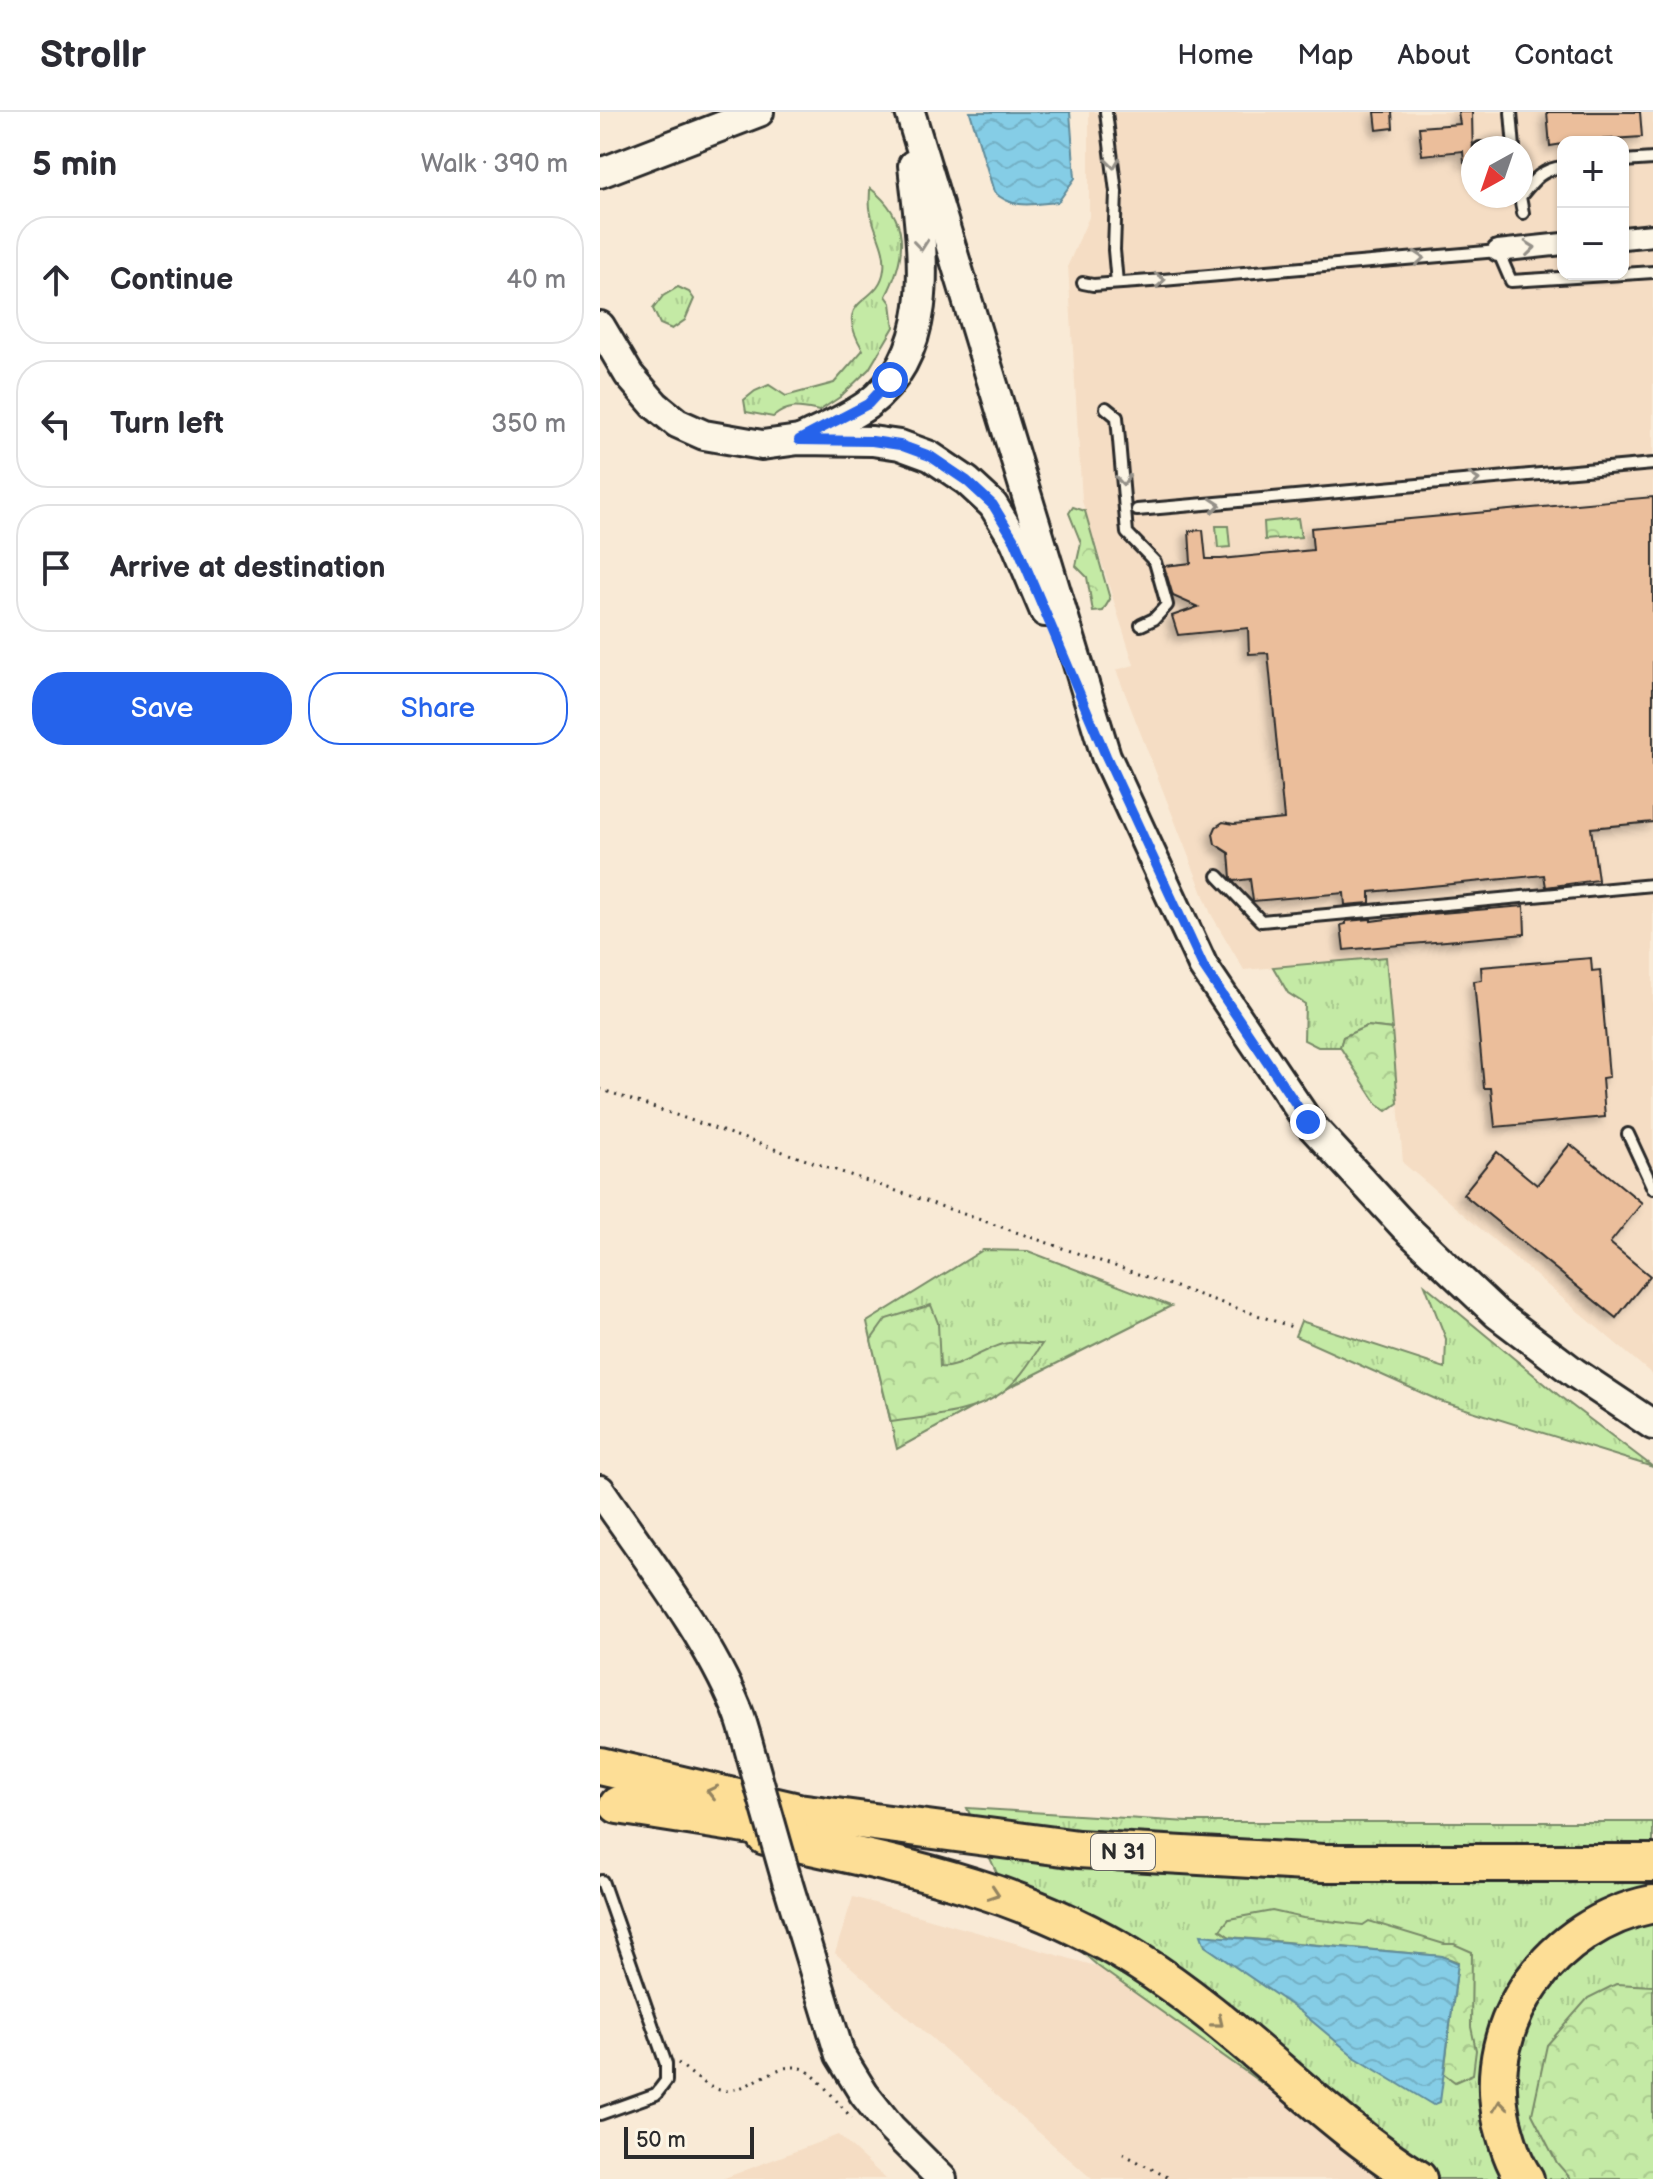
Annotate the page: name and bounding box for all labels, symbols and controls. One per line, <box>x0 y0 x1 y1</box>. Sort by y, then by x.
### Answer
text: Strollr <box>40 33 146 78</box>
text: Home <box>1177 39 1253 72</box>
text: Map <box>1297 39 1354 72</box>
text: About <box>1398 39 1470 72</box>
text: Contact <box>1514 39 1613 72</box>
north arrow <box>1461 136 1533 208</box>
map controls <box>1557 136 1629 280</box>
button: + <box>1557 136 1629 208</box>
text: 5 min <box>32 144 117 185</box>
text: Walk · 390 m <box>421 149 568 180</box>
one-way arrow <box>1104 156 1121 170</box>
button: − <box>1557 208 1629 280</box>
one-way arrow <box>912 239 929 252</box>
one-way arrow <box>1524 239 1537 256</box>
one-way arrow <box>1413 250 1426 267</box>
icon: ahead <box>34 258 78 302</box>
text: Continue <box>110 262 233 298</box>
text: 40 m <box>506 265 566 296</box>
one-way arrow <box>1154 272 1167 289</box>
route start <box>872 362 908 398</box>
icon: left <box>34 402 78 446</box>
text: Turn left <box>110 406 224 442</box>
text: 350 m <box>491 409 566 440</box>
one-way arrow <box>1468 472 1481 489</box>
one-way arrow <box>1114 474 1131 487</box>
one-way arrow <box>1209 496 1222 513</box>
icon: arrive <box>34 546 78 590</box>
text: Arrive at destination <box>110 550 386 586</box>
button: Save <box>32 672 292 745</box>
button: Share <box>308 672 568 745</box>
route end <box>1290 1104 1326 1140</box>
one-way arrow <box>706 1784 719 1801</box>
road number: N 31 <box>1091 1834 1155 1870</box>
one-way arrow <box>986 1883 1000 1900</box>
one-way arrow <box>1208 2012 1223 2026</box>
one-way arrow <box>1492 2099 1509 2113</box>
scale bar <box>624 2123 754 2159</box>
text: 50 m <box>636 2127 686 2154</box>

